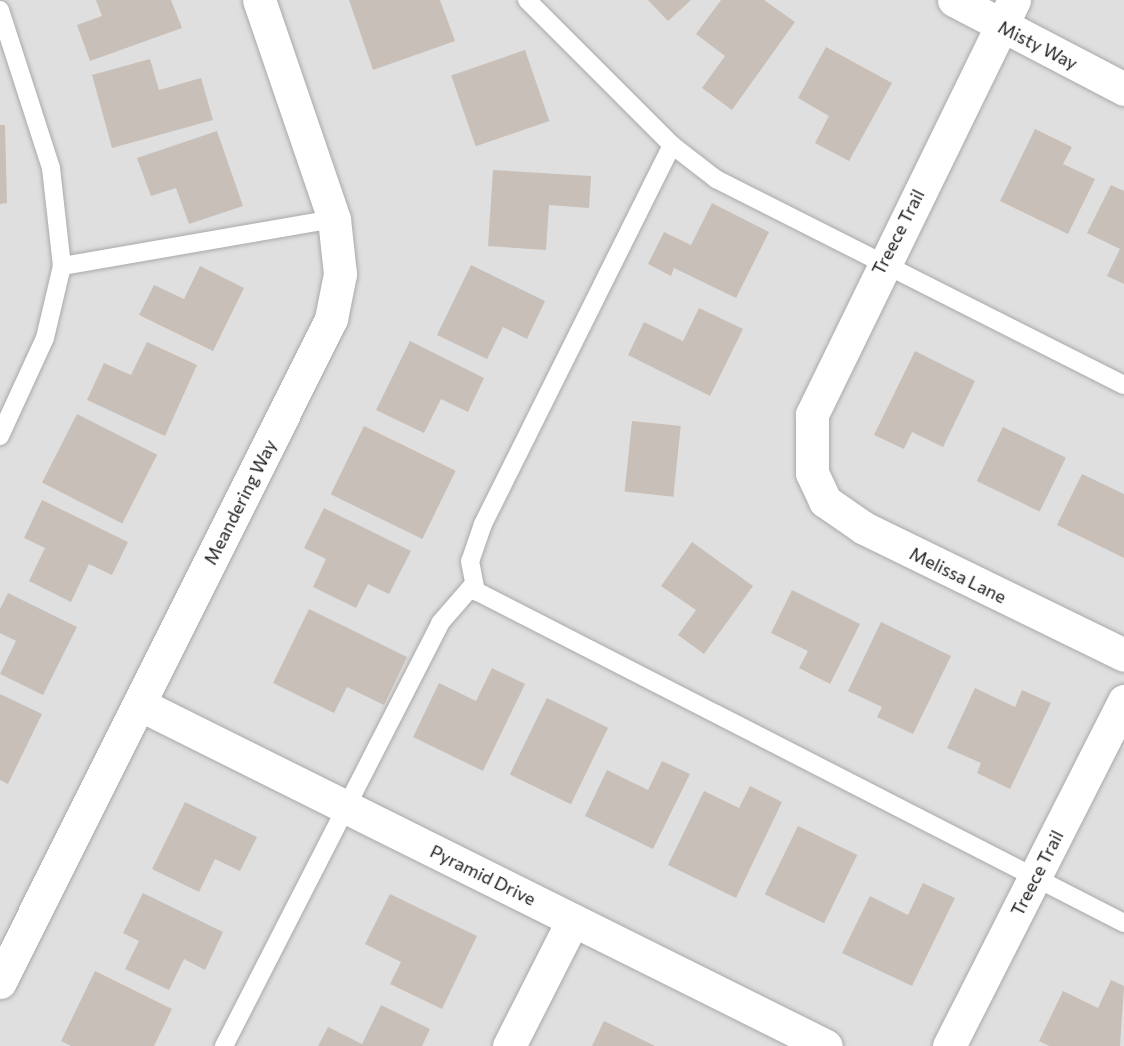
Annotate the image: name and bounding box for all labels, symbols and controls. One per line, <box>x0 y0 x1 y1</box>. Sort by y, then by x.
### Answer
street label: Misty Way <box>995 16 1081 74</box>
street label: Treece Trail <box>867 185 929 279</box>
street label: Meandering Way <box>199 436 281 568</box>
street label: Melissa Lane <box>906 542 1010 608</box>
street label: Treece Trail <box>1006 826 1068 920</box>
street label: Pyramid Drive <box>427 840 539 910</box>

